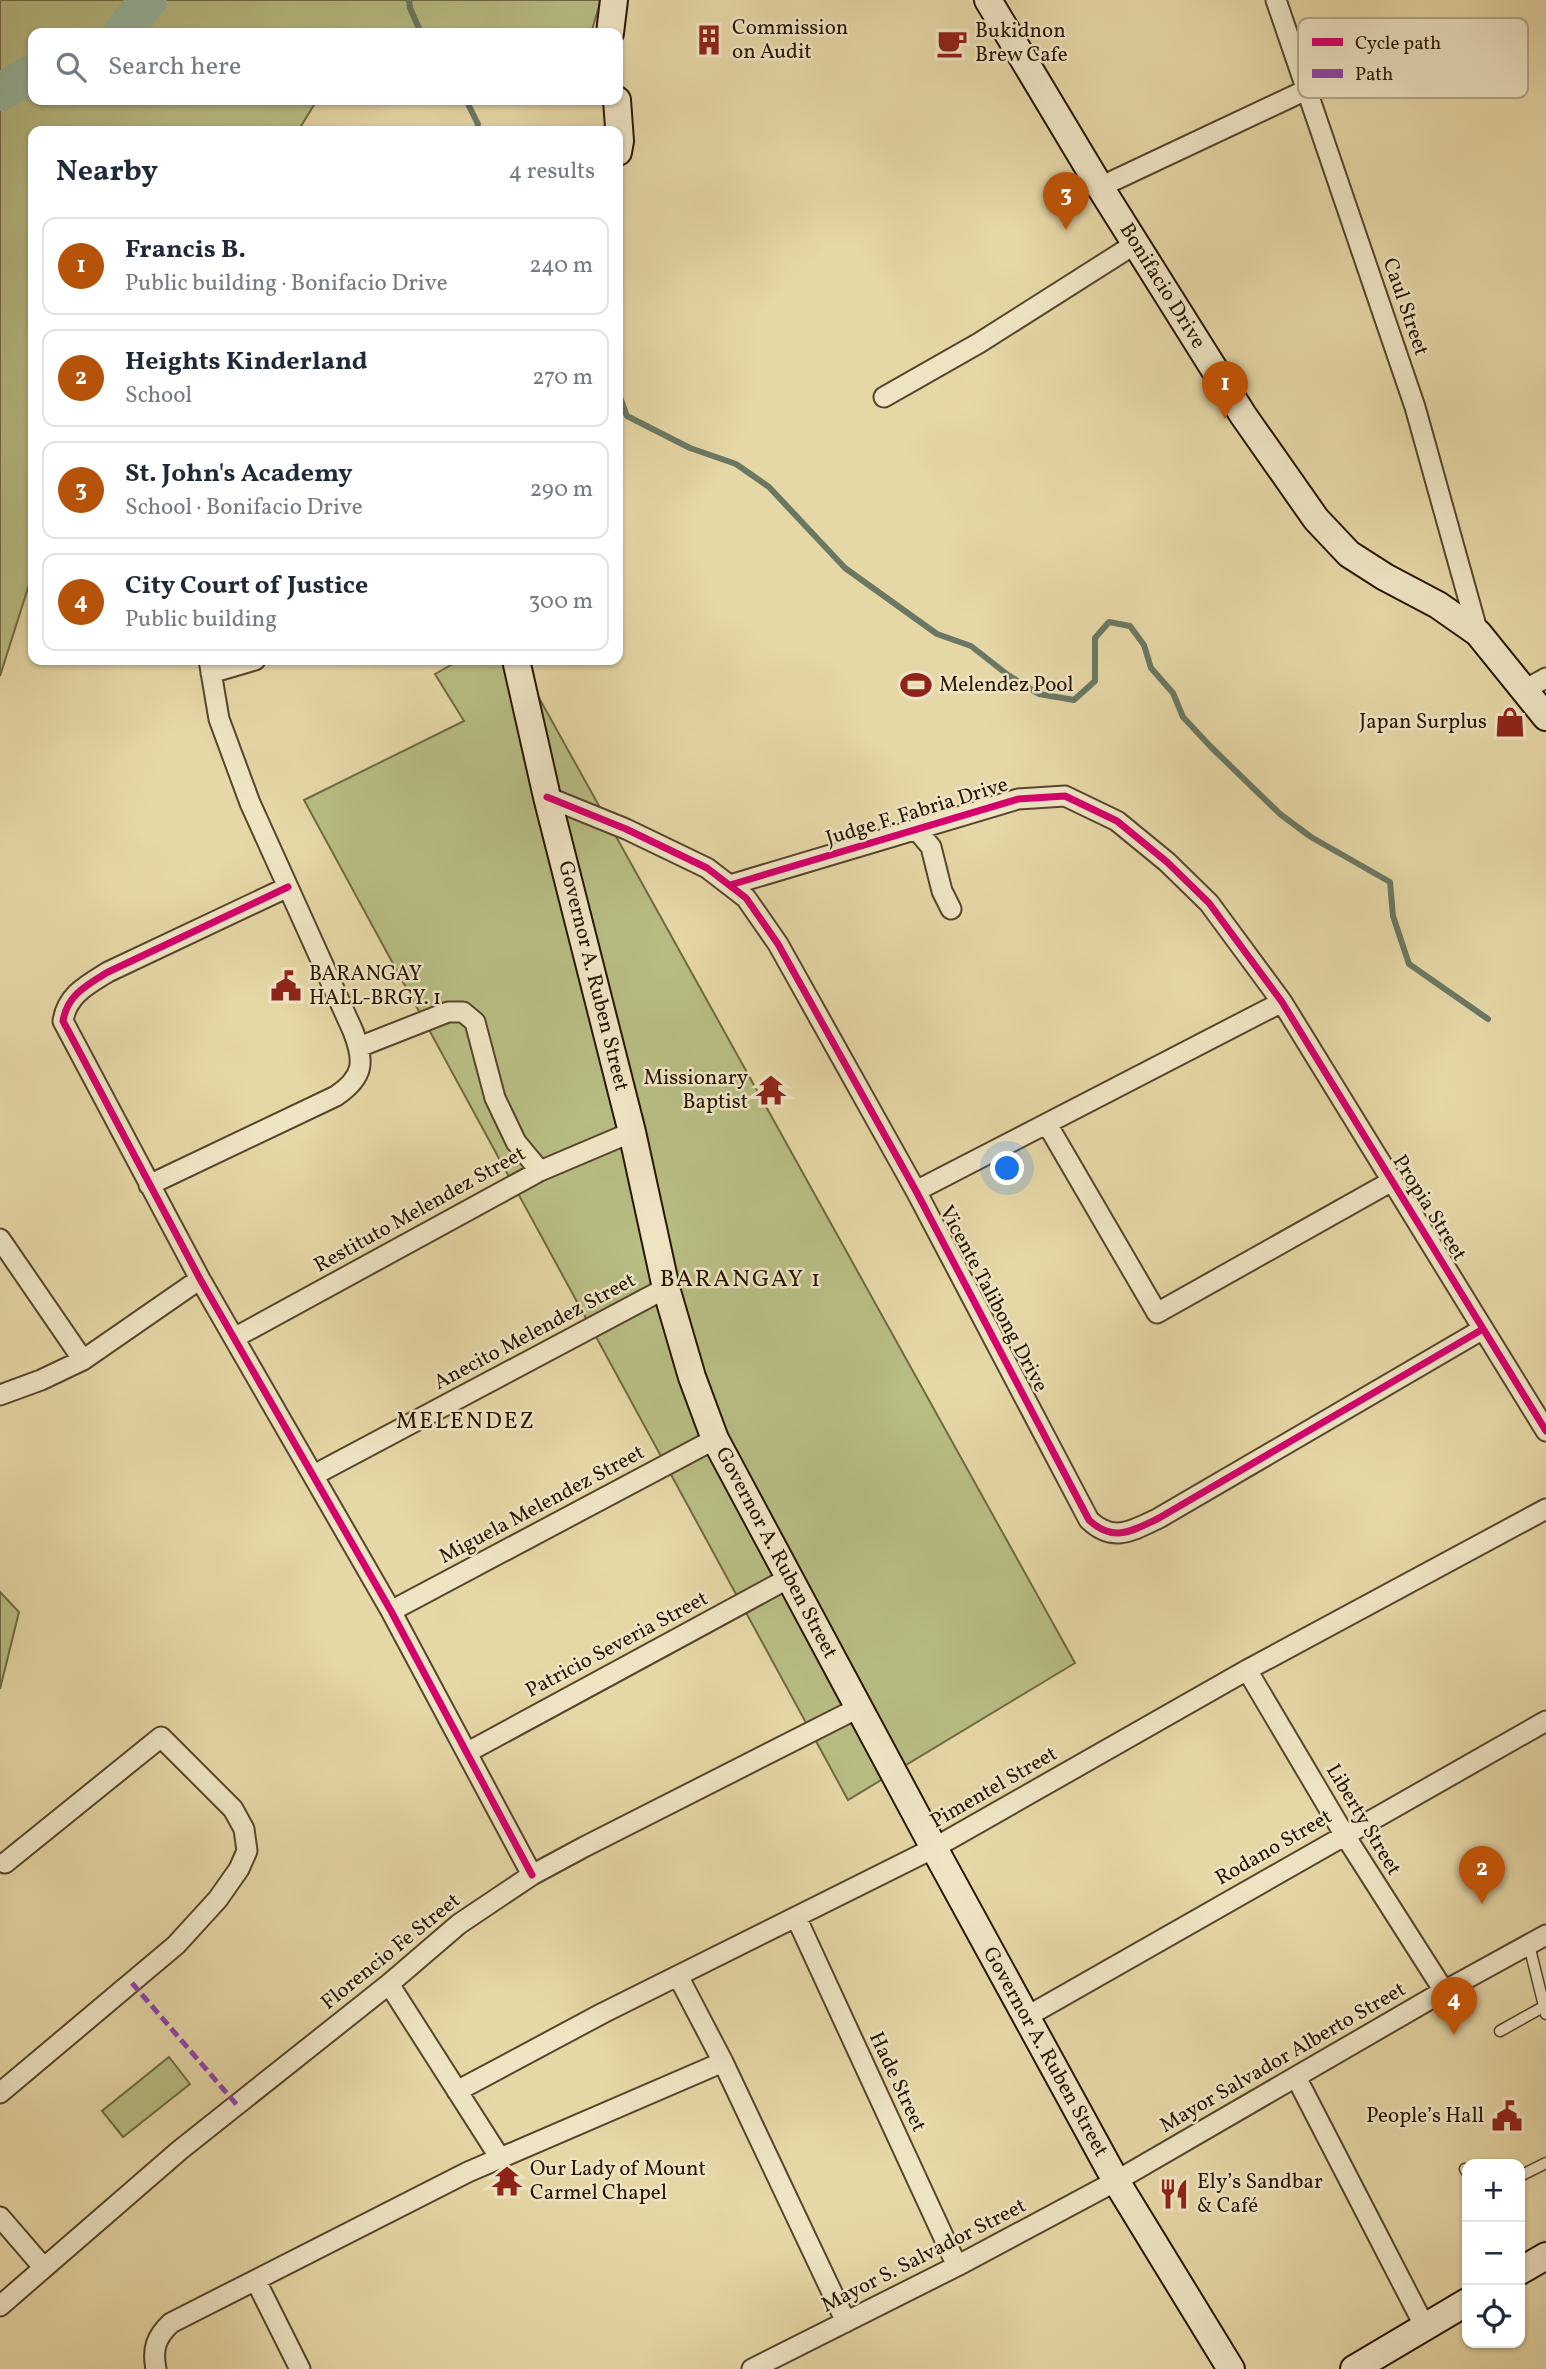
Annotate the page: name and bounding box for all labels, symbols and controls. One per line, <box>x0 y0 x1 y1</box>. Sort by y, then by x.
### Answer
place label: Commission on Audit <box>732 14 848 67</box>
place label: Bukidnon Brew Cafe <box>975 17 1068 70</box>
legend <box>1298 18 1528 98</box>
building icon: Commission on Audit <box>692 23 726 57</box>
cafe icon: Bukidnon Brew Cafe <box>935 26 969 60</box>
search box <box>28 28 623 105</box>
text: Cycle path <box>1355 31 1441 57</box>
icon: search <box>52 48 90 86</box>
text: Search here <box>108 49 241 85</box>
text: Path <box>1355 62 1393 88</box>
text: Nearby <box>56 151 158 193</box>
text: 4 results <box>509 156 595 188</box>
pin: 3 <box>1043 172 1089 230</box>
street label: Bonifacio Drive <box>1112 218 1212 354</box>
text: Francis B. <box>125 232 246 268</box>
text: 1 <box>76 250 86 282</box>
text: 240 m <box>529 250 593 282</box>
street label: Caul Street <box>1375 254 1435 360</box>
text: Public building · Bonifacio Drive <box>125 268 448 300</box>
text: Heights Kinderland <box>125 344 368 380</box>
pin: 1 <box>1202 361 1248 419</box>
text: 2 <box>75 362 87 394</box>
text: 270 m <box>532 362 593 394</box>
text: School <box>125 380 192 412</box>
text: St. John's Academy <box>125 456 353 492</box>
text: 3 <box>75 474 87 506</box>
text: 290 m <box>530 474 593 506</box>
text: School · Bonifacio Drive <box>125 492 363 524</box>
text: City Court of Justice <box>125 568 368 604</box>
text: 4 <box>74 586 88 618</box>
text: 300 m <box>529 586 593 618</box>
text: Public building <box>125 604 277 636</box>
sports icon: Melendez Pool <box>899 668 933 702</box>
place label: Melendez Pool <box>939 671 1074 700</box>
shop icon: Japan Surplus <box>1493 705 1527 739</box>
place label: Japan Surplus <box>1359 708 1487 737</box>
street label: Judge F. Fabria Drive <box>822 771 1012 853</box>
street label: Governor A. Ruben Street <box>550 858 636 1094</box>
place label: BARANGAY HALL-BRGY. 1 <box>309 960 441 1013</box>
public building icon: BARANGAY HALL-BRGY. 1 <box>269 969 303 1003</box>
place label: Missionary Baptist <box>644 1064 749 1117</box>
temple icon: Missionary Baptist <box>754 1073 788 1107</box>
street label: Restituto Melendez Street <box>309 1140 531 1280</box>
street label: Propia Street <box>1385 1149 1473 1267</box>
your location <box>990 1151 1024 1185</box>
street label: Vicente Talibong Drive <box>931 1200 1055 1398</box>
district label: BARANGAY 1 <box>660 1263 822 1297</box>
street label: Anecito Melendez Street <box>429 1266 641 1398</box>
district label: MELENDEZ <box>396 1406 536 1438</box>
street label: Miguela Melendez Street <box>434 1438 650 1572</box>
street label: Governor A. Ruben Street <box>708 1442 844 1664</box>
street label: Patricio Severia Street <box>521 1585 713 1705</box>
street label: Pimentel Street <box>925 1740 1063 1836</box>
street label: Liberty Street <box>1318 1759 1408 1881</box>
street label: Rodano Street <box>1210 1803 1338 1893</box>
pin: 2 <box>1459 1846 1505 1904</box>
street label: Florencio Fe Street <box>315 1887 467 2017</box>
street label: Governor A. Ruben Street <box>975 1942 1115 2162</box>
street label: Mayor Salvador Alberto Street <box>1155 1976 1411 2140</box>
pin: 4 <box>1431 1977 1477 2035</box>
street label: Hade Street <box>861 2027 933 2137</box>
public building icon: People’s Hall <box>1490 2099 1524 2133</box>
place label: People’s Hall <box>1366 2102 1484 2131</box>
place label: Our Lady of Mount Carmel Chapel <box>530 2155 706 2208</box>
map controls <box>1462 2159 1525 2348</box>
button: + <box>1462 2159 1525 2222</box>
temple icon: Our Lady of Mount Carmel Chapel <box>490 2164 524 2198</box>
place label: Ely’s Sandbar & Café <box>1197 2168 1323 2221</box>
restaurant icon: Ely’s Sandbar & Café <box>1157 2177 1191 2211</box>
street label: Mayor S. Salvador Street <box>817 2192 1031 2320</box>
button: − <box>1462 2222 1525 2285</box>
button: locate <box>1462 2285 1525 2348</box>

